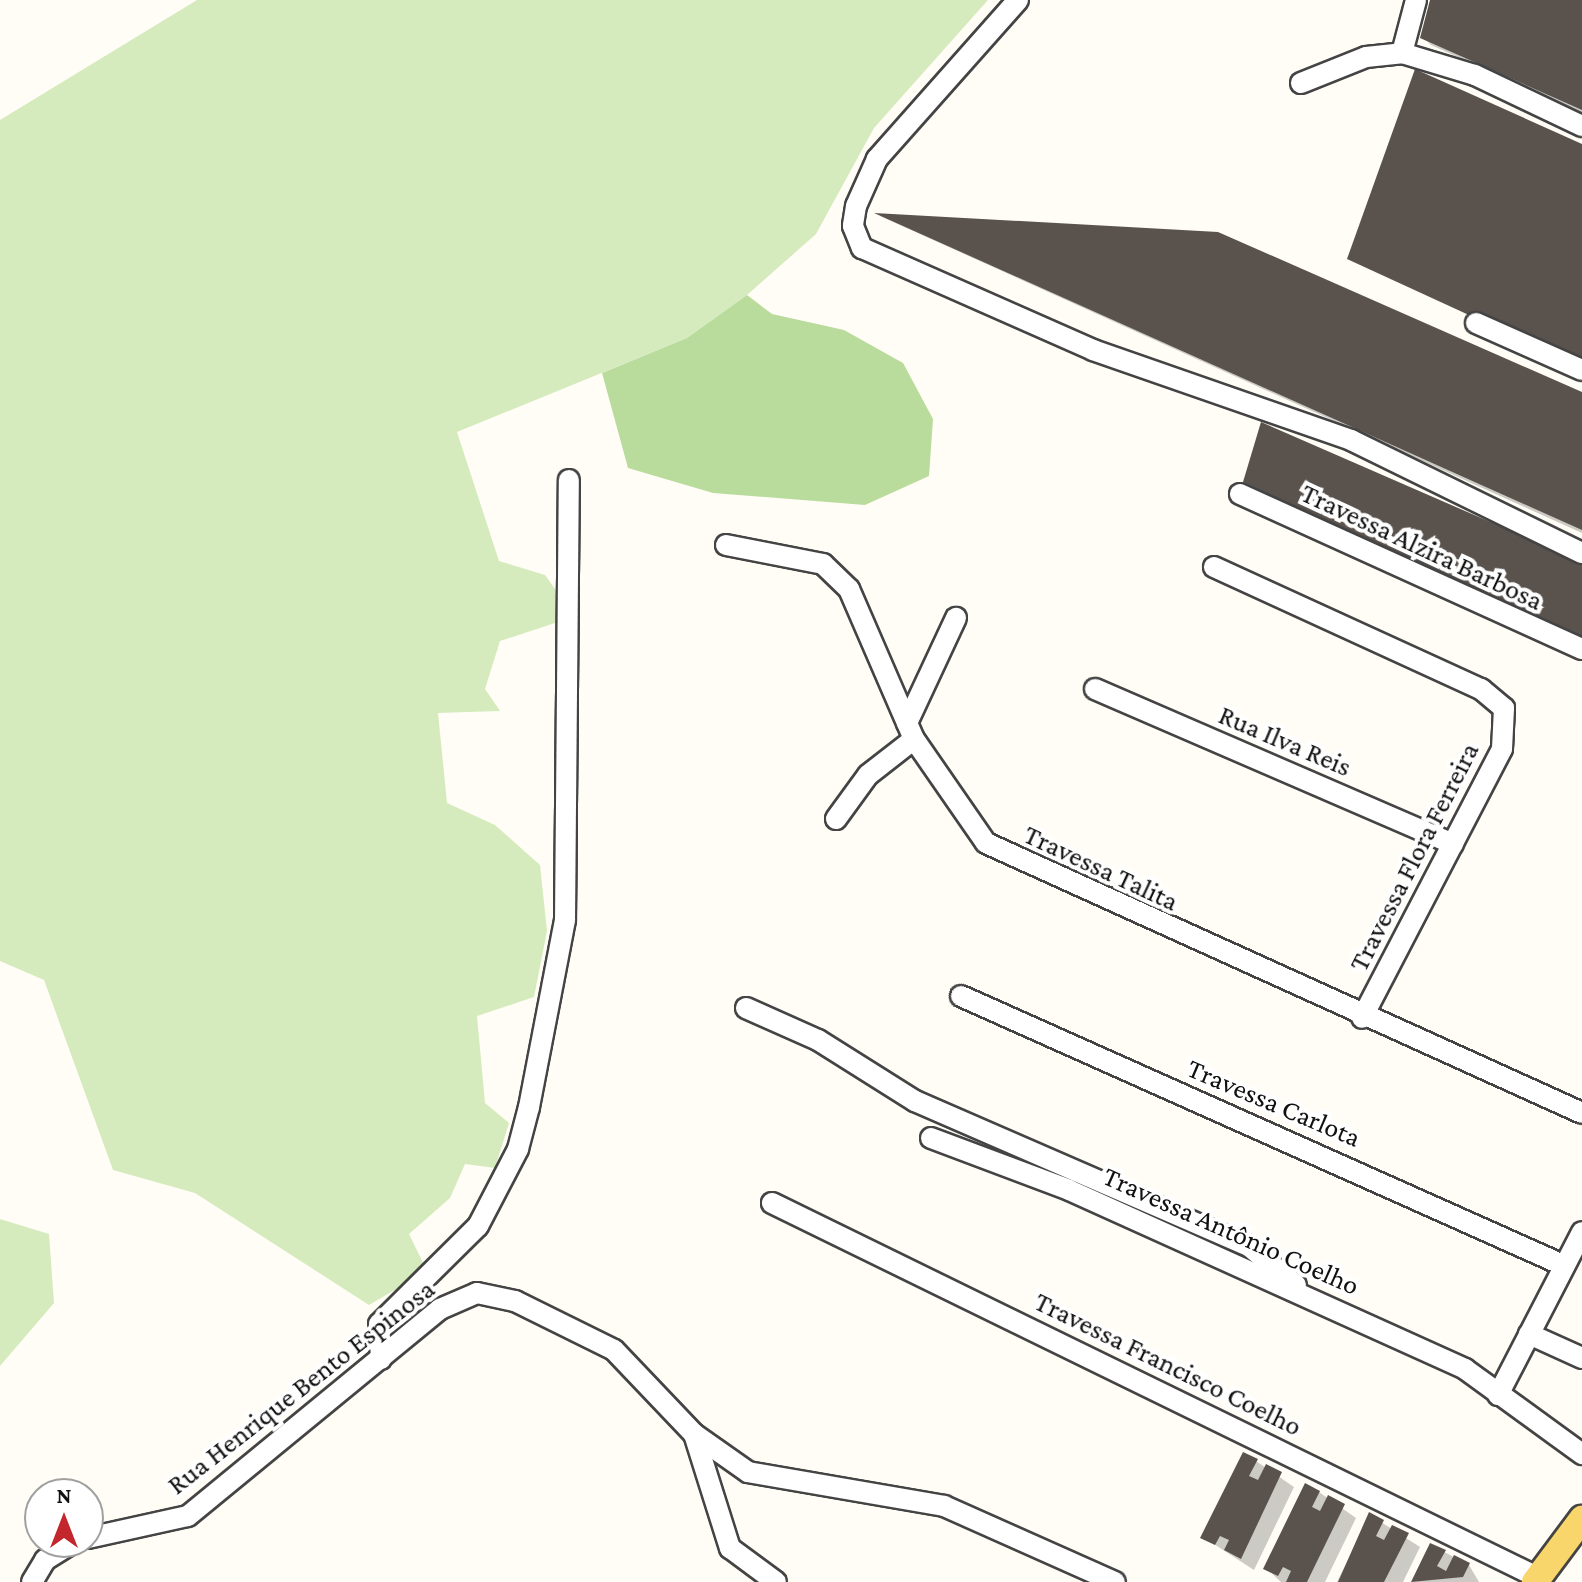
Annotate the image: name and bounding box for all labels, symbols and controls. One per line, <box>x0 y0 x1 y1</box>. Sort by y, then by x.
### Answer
street label: Travessa Alzira Barbosa <box>1296 476 1548 618</box>
street label: Rua Ilva Reis <box>1214 698 1356 784</box>
street label: Travessa Flora Ferreira <box>1342 737 1486 977</box>
street label: Travessa Talita <box>1018 818 1184 918</box>
street label: Travessa Carlota <box>1182 1051 1366 1155</box>
street label: Travessa Antônio Coelho <box>1098 1159 1364 1303</box>
street label: Rua Henrique Bento Espinosa <box>161 1272 441 1502</box>
street label: Travessa Francisco Coelho <box>1029 1285 1307 1443</box>
north arrow <box>24 1478 104 1558</box>
text: N <box>57 1483 72 1508</box>

